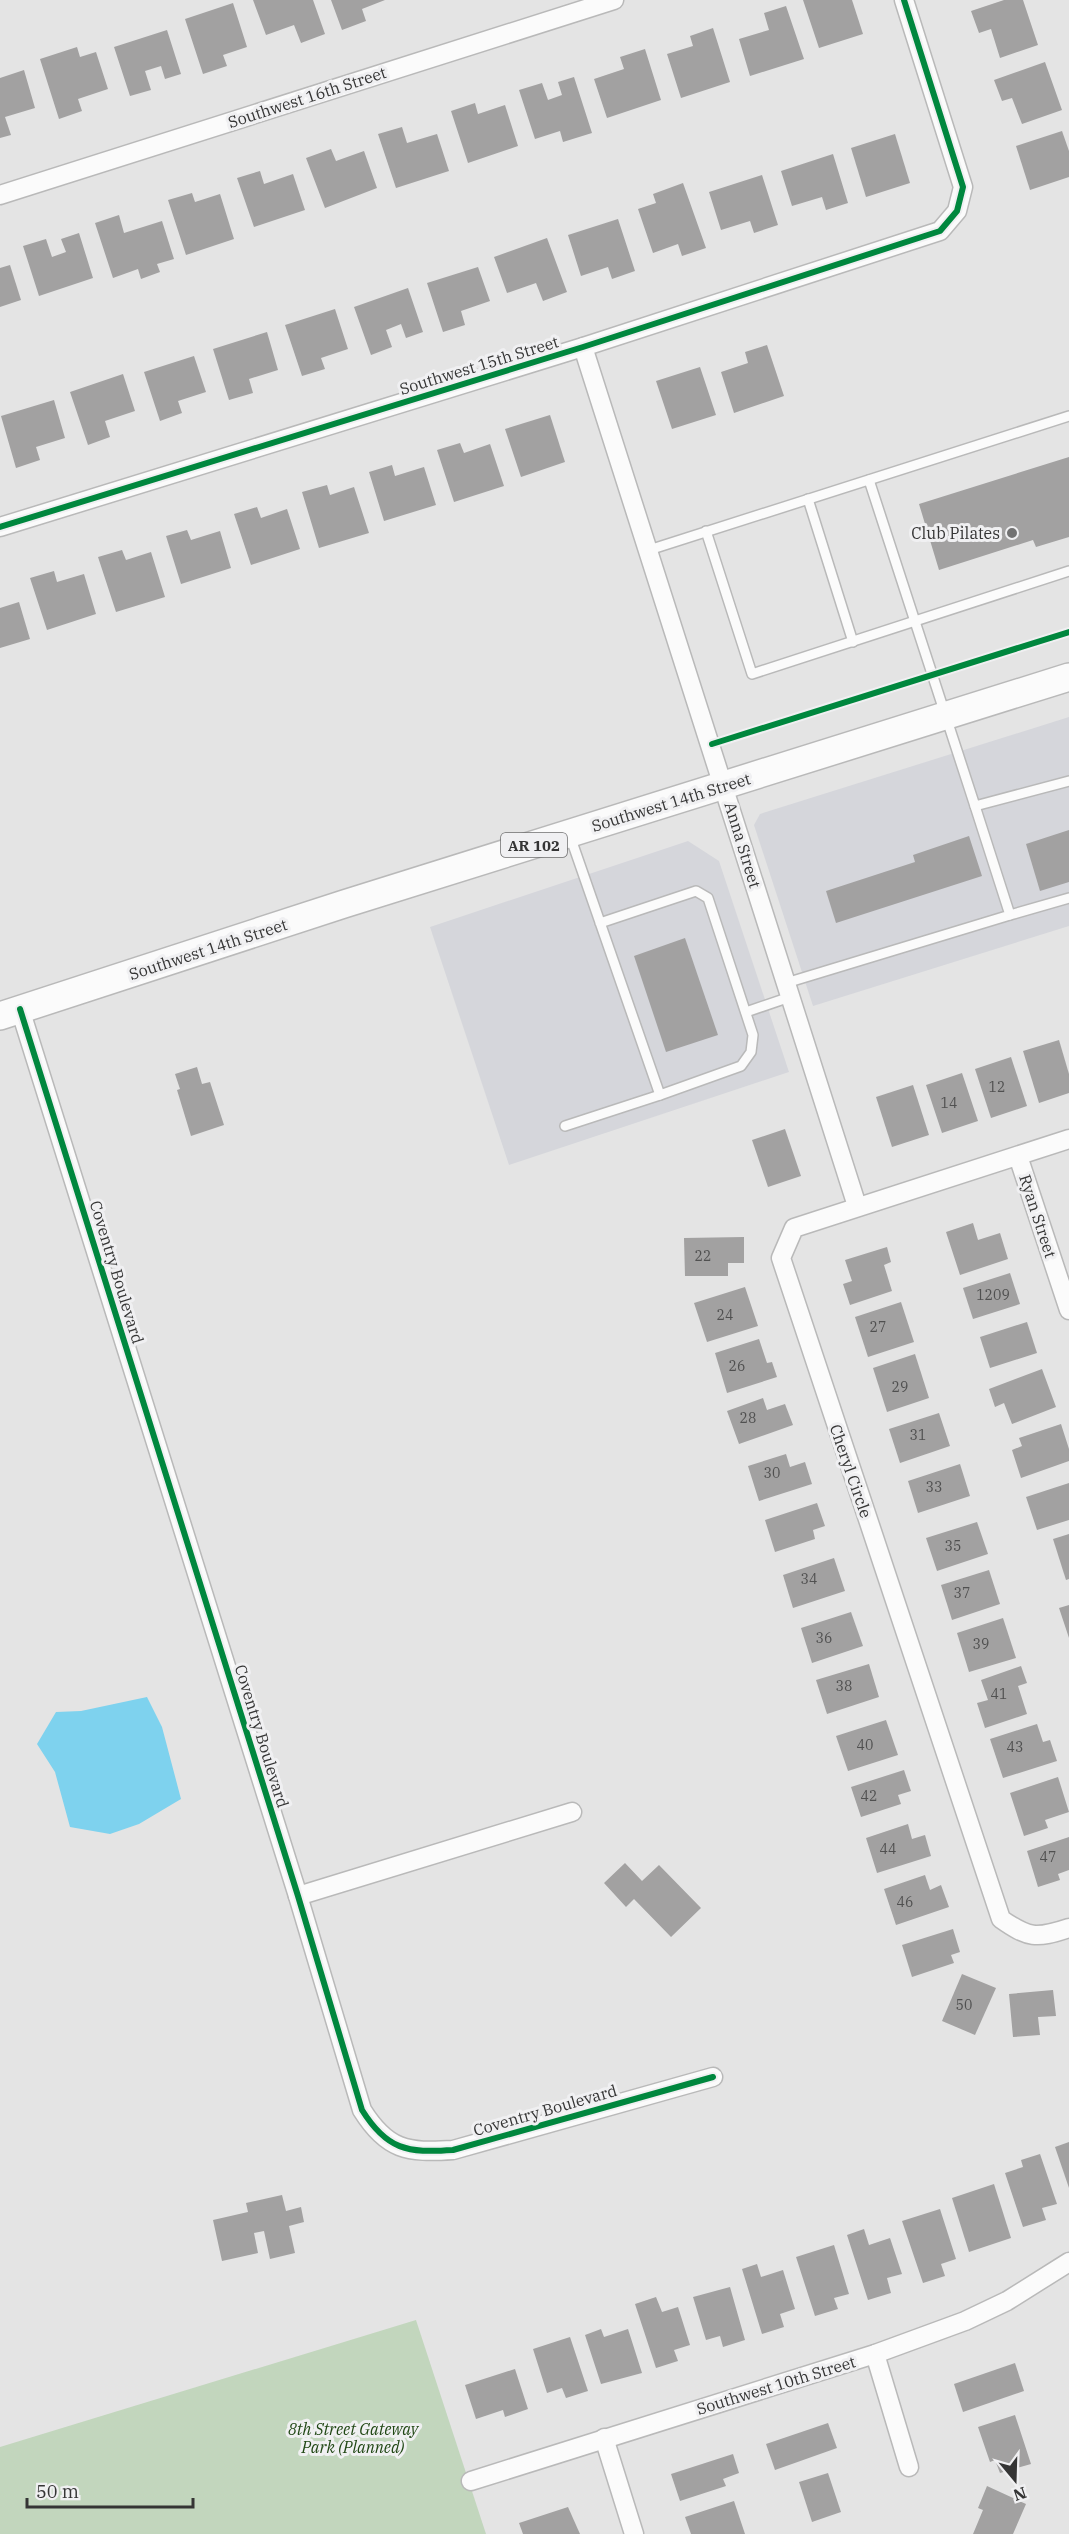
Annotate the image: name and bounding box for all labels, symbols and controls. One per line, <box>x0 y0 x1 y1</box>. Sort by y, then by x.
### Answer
street label: Southwest 16th Street <box>225 62 389 132</box>
street label: Southwest 15th Street <box>397 331 561 399</box>
place label: Club Pilates <box>911 523 1000 543</box>
marker: Club Pilates <box>1005 526 1019 540</box>
street label: Southwest 14th Street <box>589 768 753 836</box>
street label: Anna Street <box>720 800 766 891</box>
road number: AR 102 <box>501 833 567 857</box>
street label: Southwest 14th Street <box>126 914 290 984</box>
house number: 12 <box>989 1078 1005 1096</box>
house number: 14 <box>941 1094 957 1112</box>
street label: Ryan Street <box>1015 1172 1061 1261</box>
street label: Coventry Boulevard <box>86 1198 148 1346</box>
house number: 22 <box>695 1247 711 1265</box>
house number: 1209 <box>976 1286 1010 1304</box>
house number: 24 <box>717 1306 733 1324</box>
house number: 27 <box>870 1318 886 1336</box>
house number: 26 <box>729 1357 745 1375</box>
house number: 29 <box>892 1378 908 1396</box>
house number: 28 <box>740 1409 756 1427</box>
street label: Cheryl Circle <box>826 1422 876 1520</box>
house number: 31 <box>910 1426 926 1444</box>
house number: 30 <box>764 1464 780 1482</box>
house number: 33 <box>926 1478 942 1496</box>
house number: 35 <box>945 1537 961 1555</box>
house number: 34 <box>801 1570 817 1588</box>
house number: 37 <box>954 1584 970 1602</box>
house number: 36 <box>816 1629 832 1647</box>
house number: 39 <box>973 1635 989 1653</box>
street label: Coventry Boulevard <box>231 1662 293 1810</box>
house number: 38 <box>836 1677 852 1695</box>
house number: 41 <box>991 1685 1007 1703</box>
house number: 40 <box>857 1736 873 1754</box>
house number: 43 <box>1007 1738 1023 1756</box>
house number: 42 <box>861 1787 877 1805</box>
house number: 44 <box>880 1840 896 1858</box>
house number: 47 <box>1040 1848 1056 1866</box>
house number: 46 <box>897 1893 913 1911</box>
house number: 50 <box>956 1996 972 2014</box>
street label: Coventry Boulevard <box>471 2080 619 2140</box>
street label: Southwest 10th Street <box>694 2351 858 2419</box>
park label: 8th Street Gateway Park (Planned) <box>288 2419 420 2457</box>
north arrow <box>985 2450 1045 2510</box>
scale bar <box>27 2471 194 2509</box>
text: 50 m <box>36 2480 79 2503</box>
text: N <box>1011 2483 1029 2506</box>

